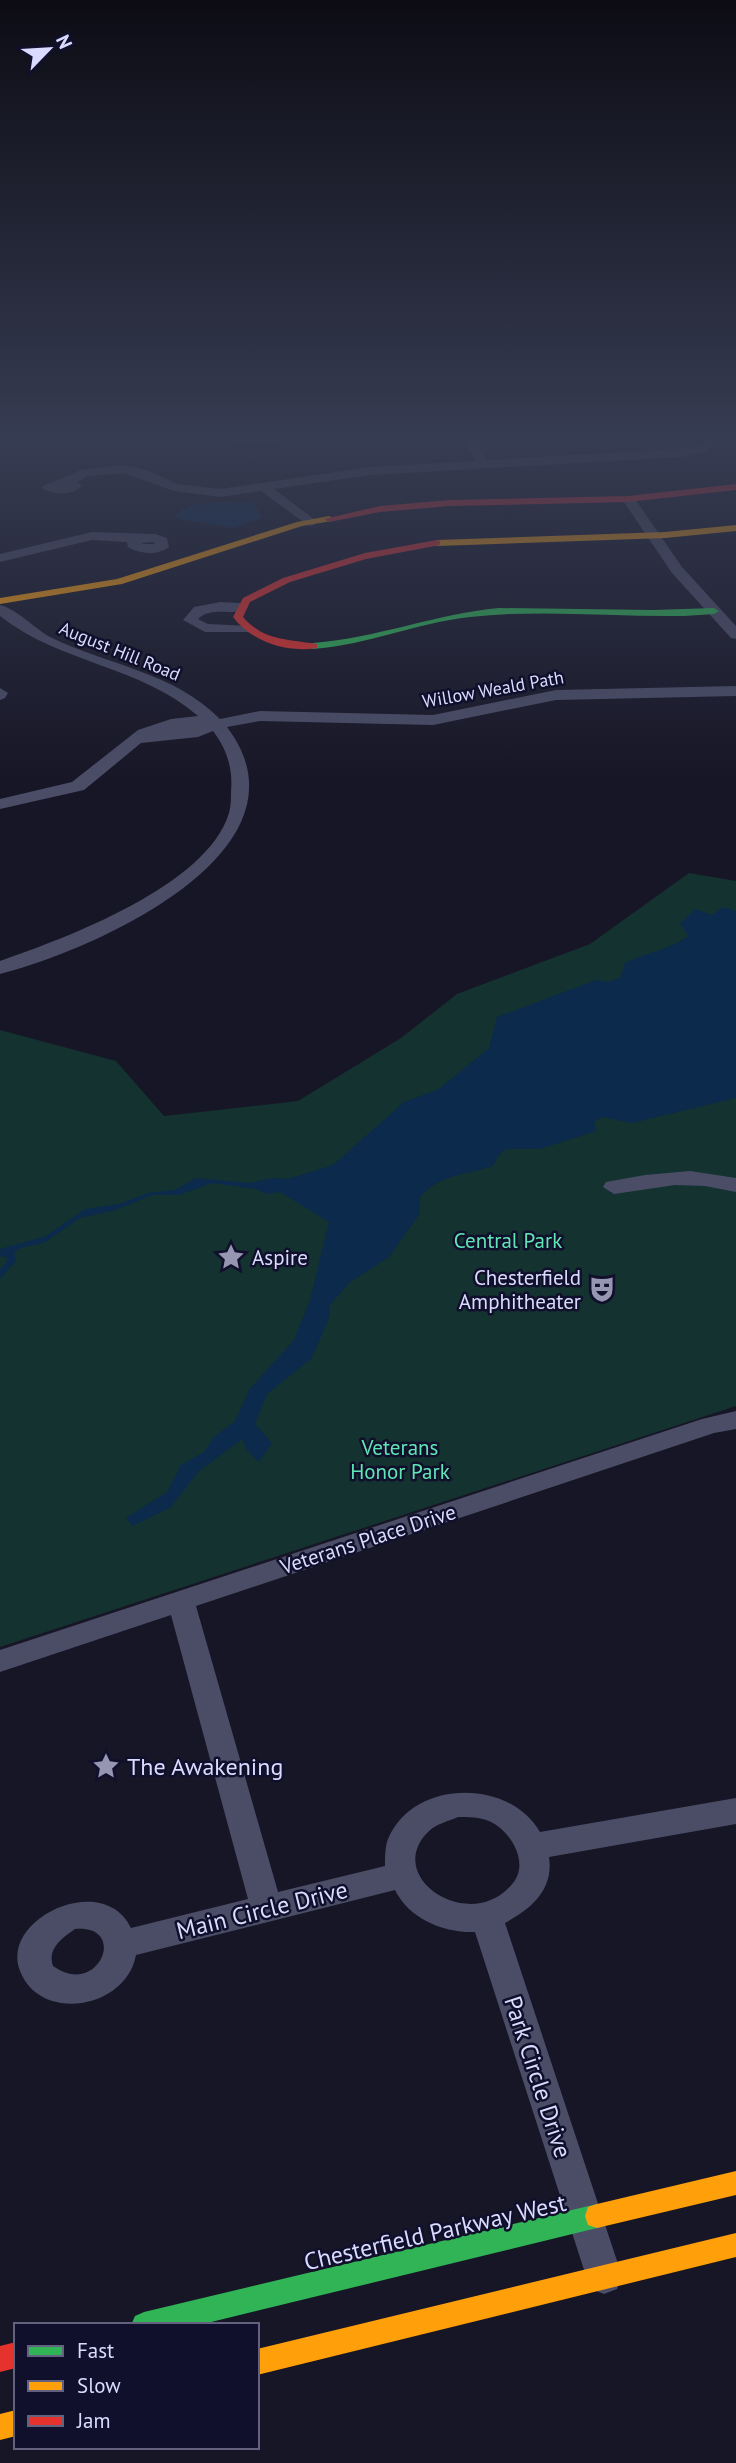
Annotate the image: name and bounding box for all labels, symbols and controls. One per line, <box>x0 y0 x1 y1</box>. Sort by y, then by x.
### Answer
north arrow <box>14 14 84 84</box>
text: N <box>51 31 78 53</box>
street label: August Hill Road <box>56 616 184 686</box>
street label: Willow Weald Path <box>420 665 566 713</box>
park label: Central Park <box>454 1227 562 1254</box>
place icon: Aspire <box>216 1242 246 1272</box>
place label: Aspire <box>252 1244 308 1271</box>
place label: Chesterfield Amphitheater <box>459 1264 581 1315</box>
theatre icon: Chesterfield Amphitheater <box>587 1274 617 1304</box>
park label: Veterans Honor Park <box>350 1434 450 1485</box>
street label: Veterans Place Drive <box>276 1498 459 1580</box>
place icon: The Awakening <box>91 1751 121 1781</box>
place label: The Awakening <box>127 1751 283 1782</box>
street label: Main Circle Drive <box>173 1874 351 1946</box>
street label: Park Circle Drive <box>497 1992 579 2162</box>
street label: Chesterfield Parkway West <box>301 2187 569 2277</box>
legend <box>14 2323 259 2449</box>
text: Fast <box>77 2337 114 2364</box>
text: Slow <box>77 2372 121 2399</box>
text: Jam <box>76 2407 111 2434</box>

